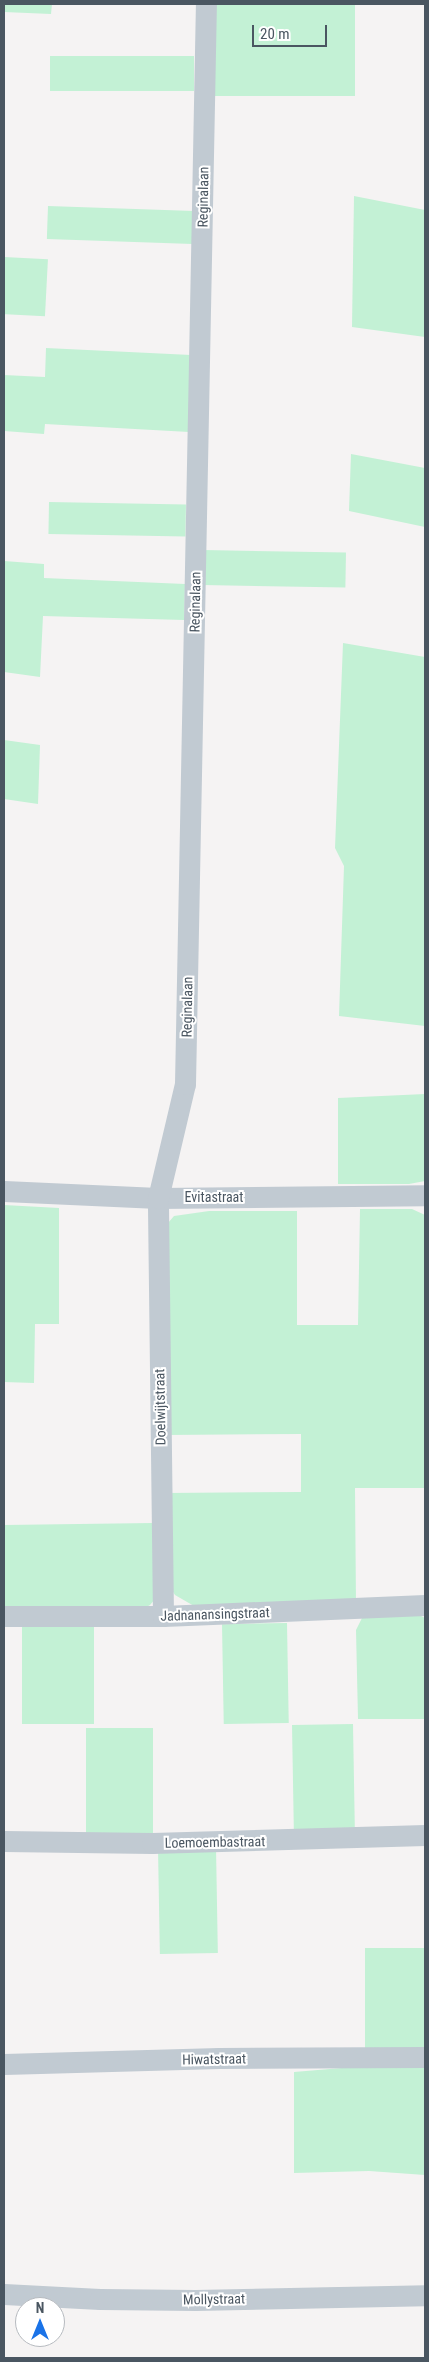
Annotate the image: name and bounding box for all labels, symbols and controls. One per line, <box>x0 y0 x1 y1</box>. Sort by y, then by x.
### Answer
scale bar <box>254 15 329 47</box>
text: 20 m <box>260 25 290 43</box>
street label: Reginalaan <box>194 166 212 228</box>
street label: Reginalaan <box>186 571 204 633</box>
street label: Reginalaan <box>178 976 196 1038</box>
street label: Evitastraat <box>185 1189 243 1205</box>
street label: Doelwijtstraat <box>151 1369 169 1445</box>
street label: Jadnanansingstraat <box>160 1604 270 1624</box>
street label: Loemoembastraat <box>165 1833 265 1851</box>
street label: Hiwatstraat <box>182 2050 246 2068</box>
street label: Mollystraat <box>183 2290 245 2308</box>
north arrow <box>15 2297 65 2347</box>
text: N <box>36 2300 44 2316</box>

